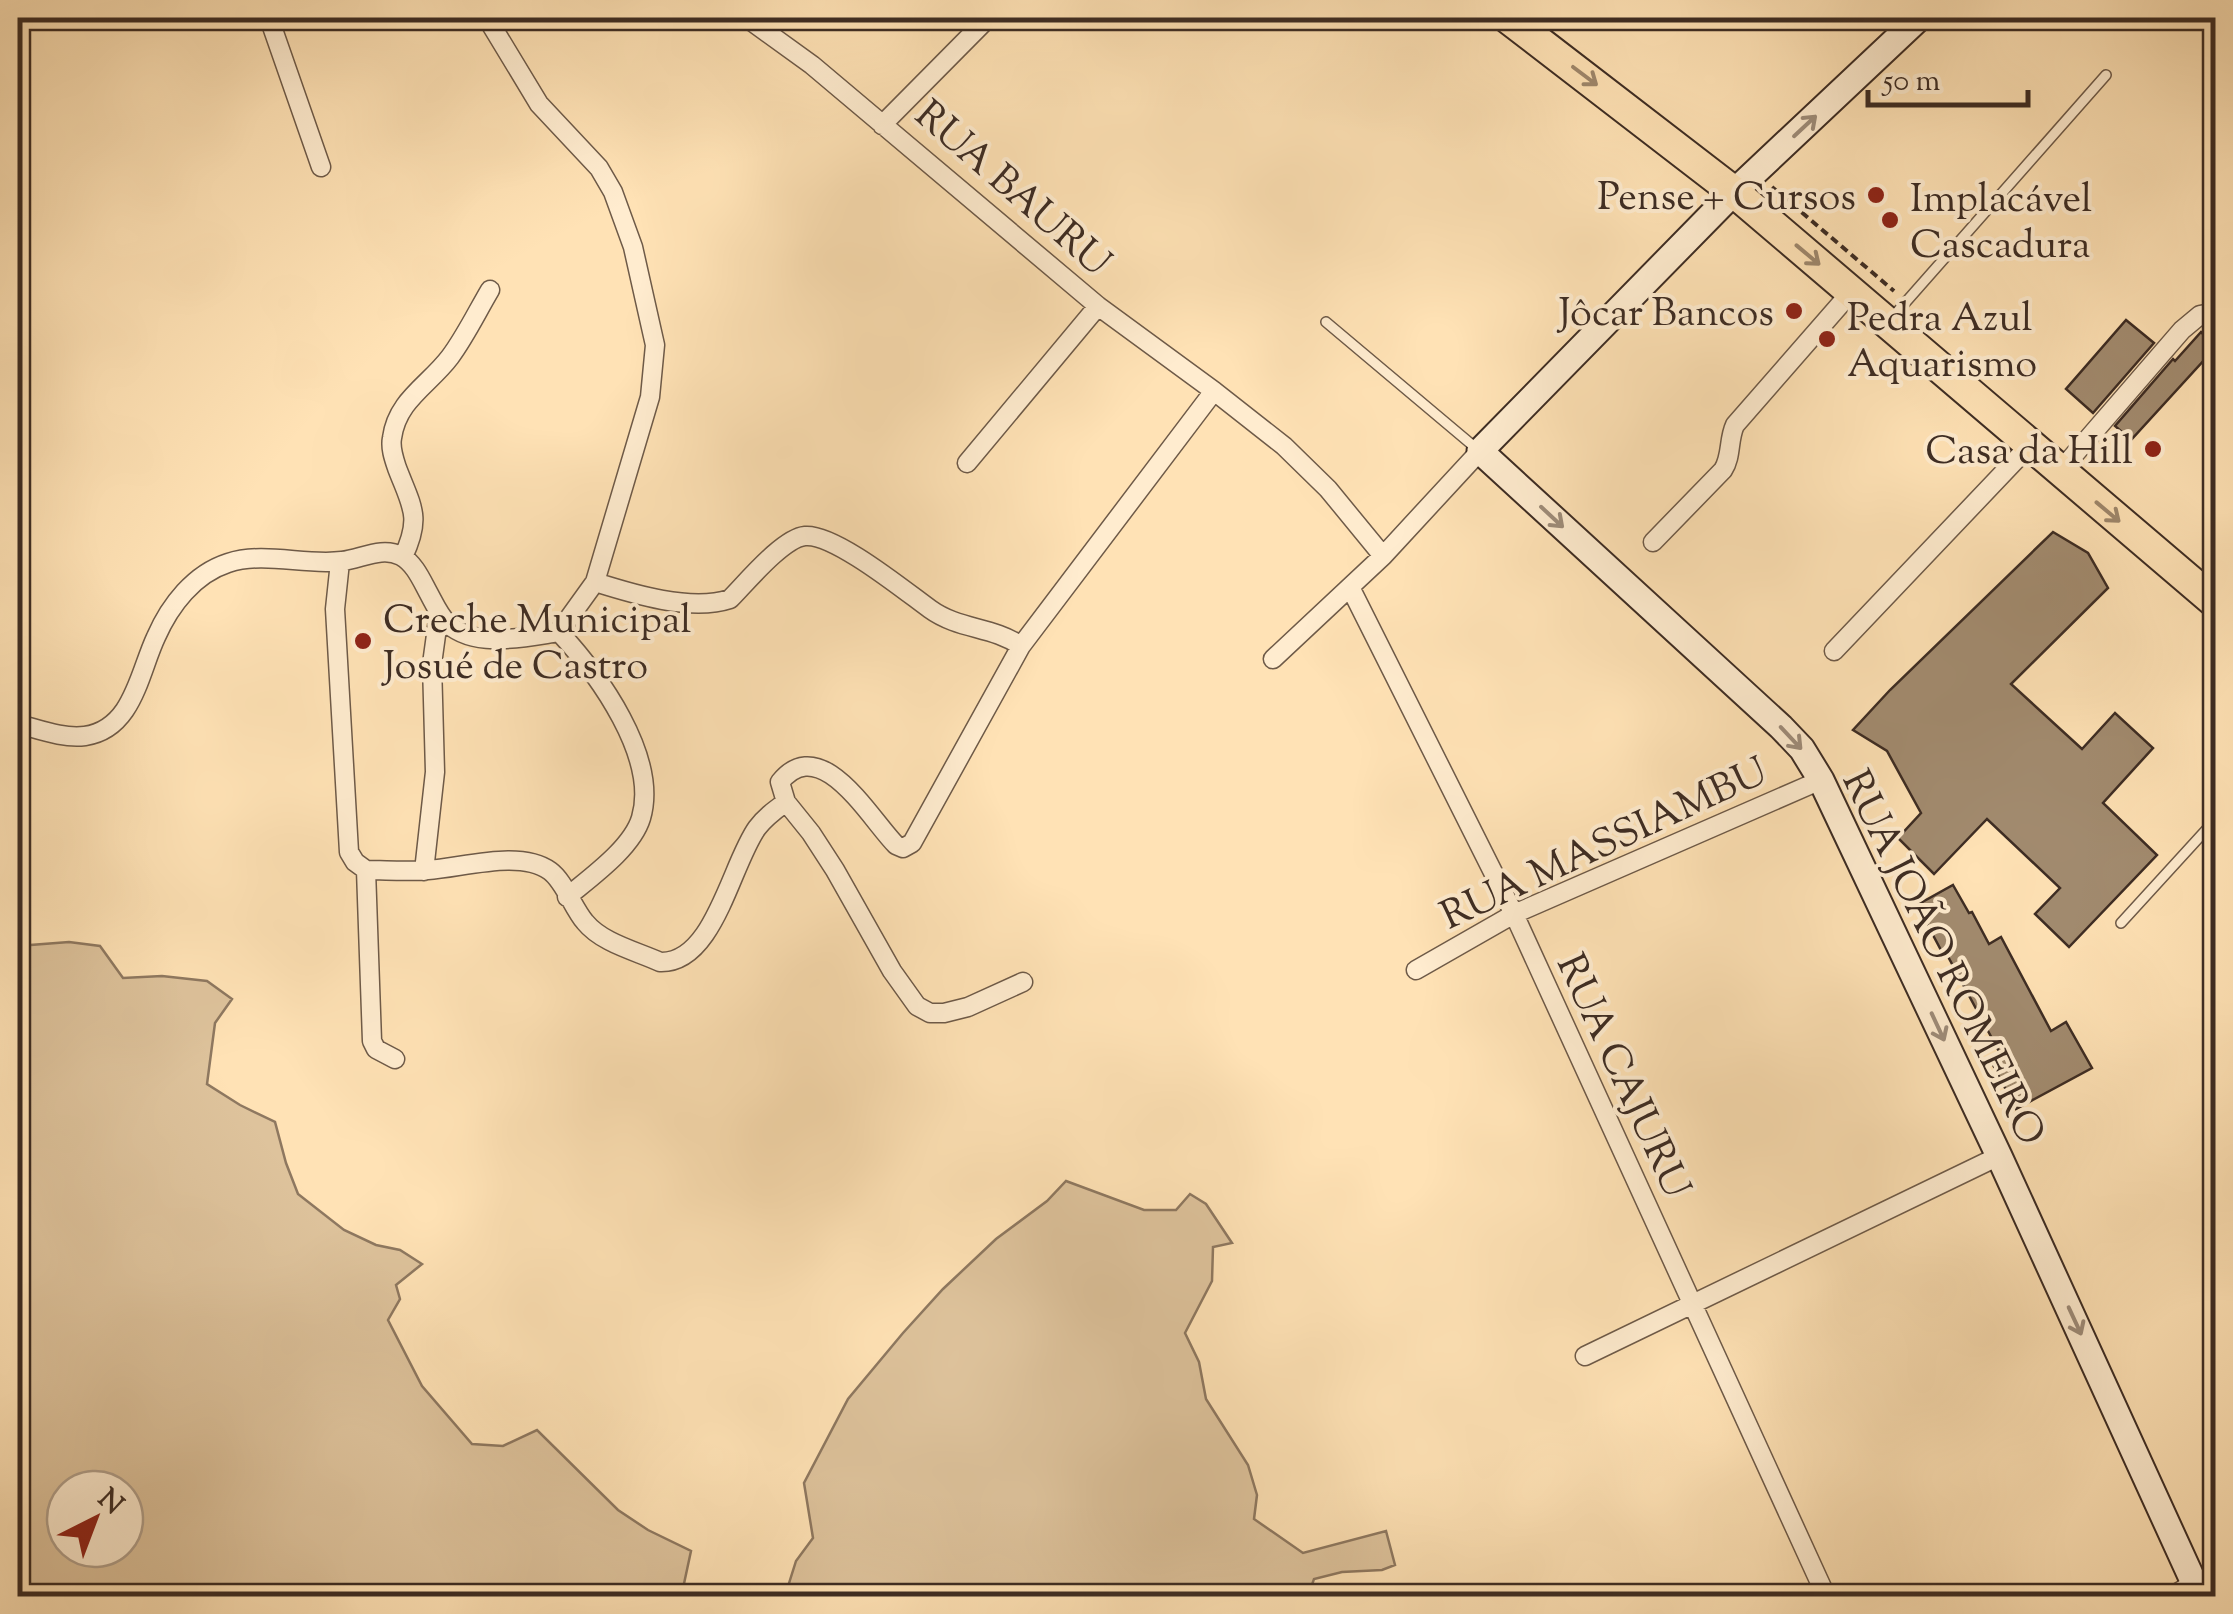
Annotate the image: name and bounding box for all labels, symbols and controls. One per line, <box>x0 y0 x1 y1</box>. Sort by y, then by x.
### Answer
scale bar <box>1868 45 2028 107</box>
text: 50 m <box>1881 61 1941 104</box>
one-way arrow <box>1571 66 1598 87</box>
street label: RUA BAURU <box>900 89 1122 292</box>
one-way arrow <box>1792 114 1816 138</box>
place label: Pense + Cursos <box>1597 171 1856 228</box>
place label: Implacável Cascadura <box>1910 173 2092 276</box>
marker: Pense + Cursos <box>1865 184 1887 206</box>
marker: Implacável Cascadura <box>1879 209 1901 231</box>
one-way arrow <box>1795 244 1821 266</box>
place label: Jôcar Bancos <box>1556 287 1774 344</box>
place label: Pedra Azul Aquarismo <box>1847 292 2037 395</box>
marker: Jôcar Bancos <box>1783 300 1805 322</box>
marker: Pedra Azul Aquarismo <box>1816 328 1838 350</box>
place label: Casa da Hill <box>1925 425 2133 482</box>
marker: Casa da Hill <box>2142 438 2164 460</box>
one-way arrow <box>2095 500 2120 523</box>
one-way arrow <box>1539 505 1564 528</box>
place label: Creche Municipal Josué de Castro <box>381 594 691 697</box>
marker: Creche Municipal Josué de Castro <box>352 630 374 652</box>
one-way arrow <box>1779 725 1803 749</box>
street label: RUA MASSIAMBU <box>1432 745 1777 947</box>
street label: RUA JOÃO ROMEIRO <box>1825 762 2057 1156</box>
street label: RUA CAJURU <box>1539 946 1702 1208</box>
one-way arrow <box>1929 1011 1948 1041</box>
one-way arrow <box>2067 1305 2085 1336</box>
north arrow <box>45 1469 145 1569</box>
text: N <box>88 1480 131 1525</box>

